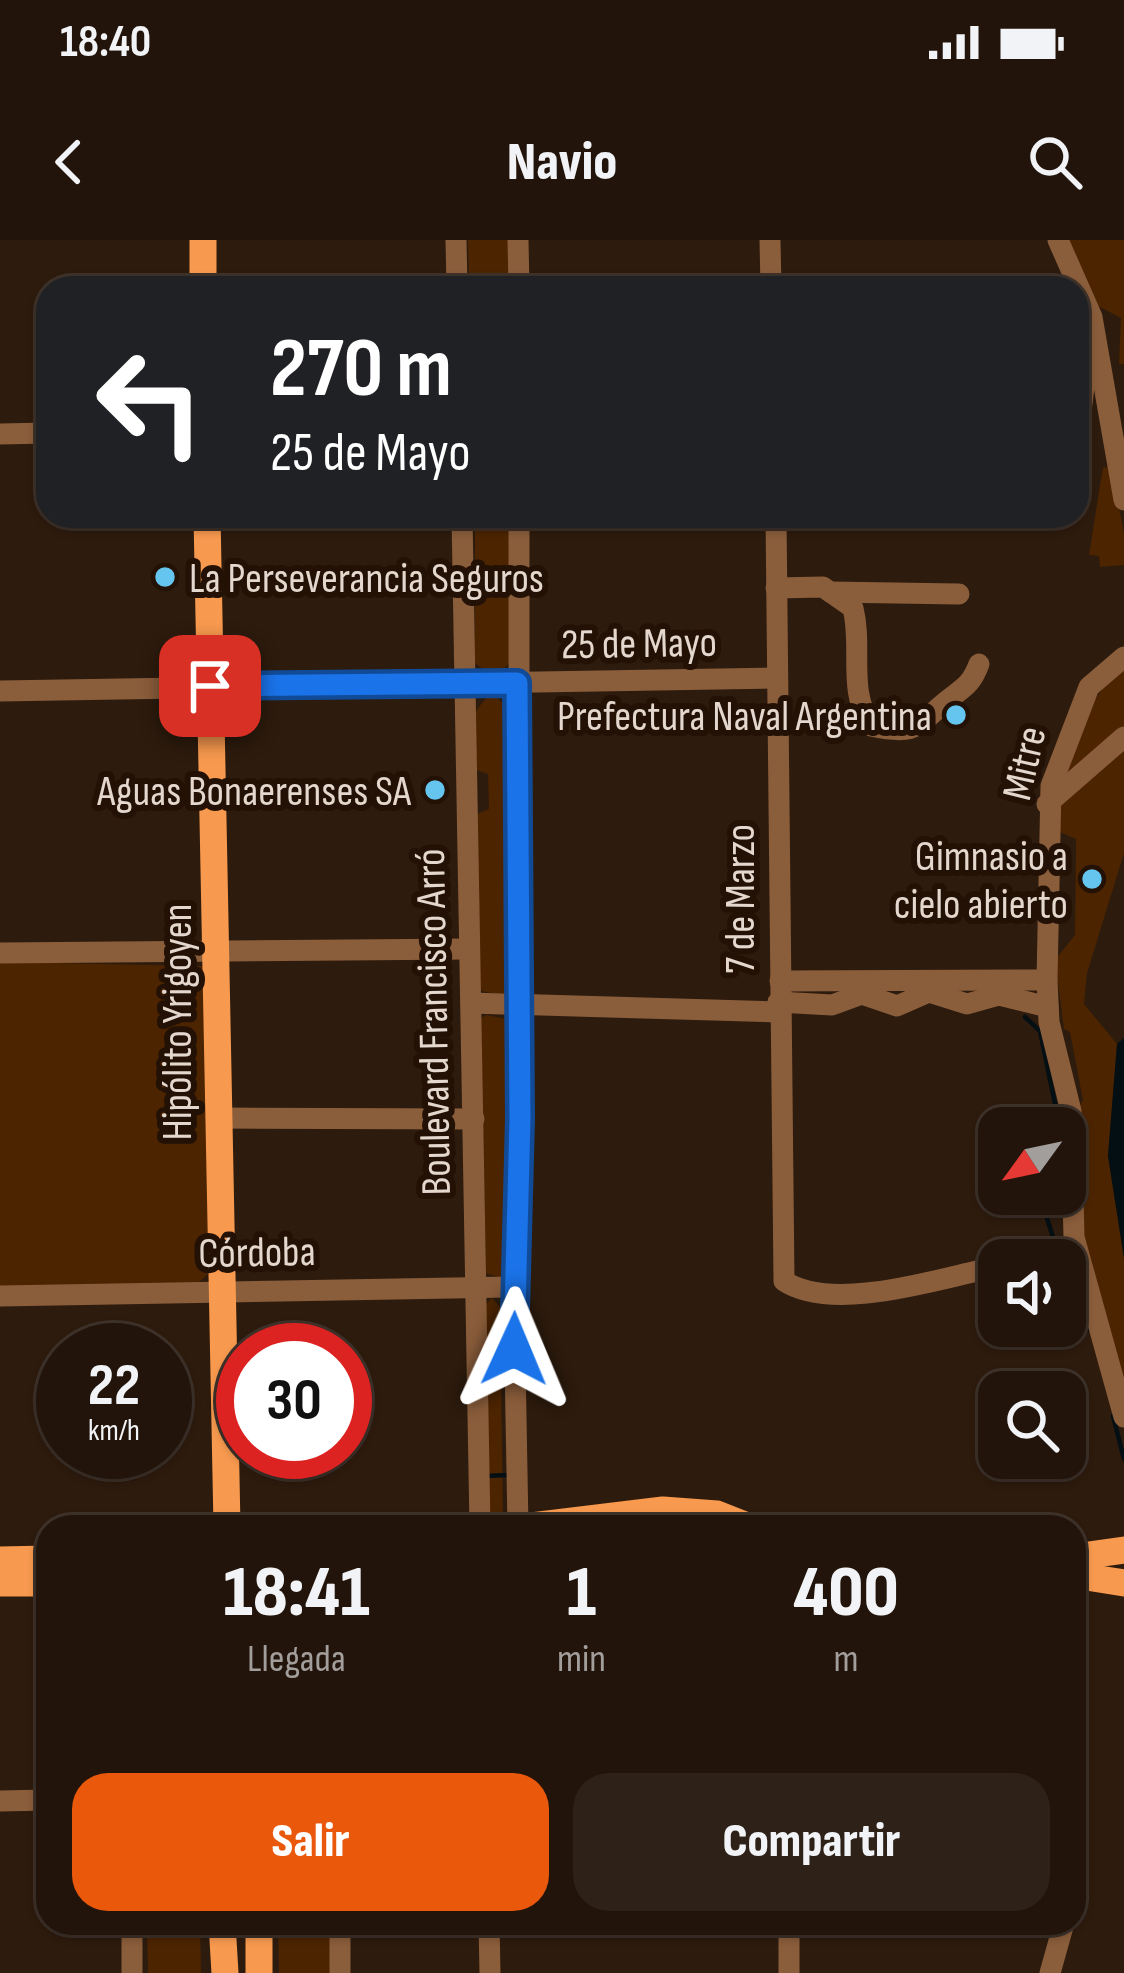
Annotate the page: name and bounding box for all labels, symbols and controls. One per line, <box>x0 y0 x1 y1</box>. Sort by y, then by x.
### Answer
text: 18:40 <box>60 15 151 70</box>
icon: back <box>36 129 102 195</box>
icon: search <box>1022 129 1088 195</box>
text: Navio <box>507 130 617 195</box>
text: 270 m <box>270 319 452 420</box>
icon: left <box>72 324 228 480</box>
text: 25 de Mayo <box>270 421 471 486</box>
place label: La Perseverancia Seguros <box>189 554 544 605</box>
marker: La Perseverancia Seguros <box>152 564 178 590</box>
street label: 25 de Mayo <box>561 618 717 671</box>
pin <box>159 635 261 737</box>
icon: arrive <box>177 653 243 719</box>
place label: Prefectura Naval Argentina <box>557 692 932 743</box>
marker: Prefectura Naval Argentina <box>943 702 969 728</box>
street label: Mitre <box>992 722 1059 805</box>
place label: Aguas Bonaerenses SA <box>96 767 412 818</box>
marker: Aguas Bonaerenses SA <box>422 777 448 803</box>
street label: 7 de Marzo <box>716 824 767 974</box>
place label: Gimnasio a cielo abierto <box>894 832 1068 931</box>
street label: Boulevard Francisco Arró <box>406 848 463 1196</box>
marker: Gimnasio a cielo abierto <box>1079 866 1105 892</box>
street label: Hipólito Yrigoyen <box>153 903 204 1141</box>
north arrow <box>978 1107 1086 1215</box>
map controls <box>978 1107 1086 1479</box>
street label: Córdoba <box>198 1227 316 1280</box>
button: sound <box>978 1239 1086 1347</box>
position arrow <box>451 1286 577 1412</box>
speed limit sign: 30 <box>216 1323 372 1479</box>
text: 22 <box>88 1350 140 1422</box>
button: search <box>978 1371 1086 1479</box>
text: km/h <box>88 1413 140 1449</box>
text: 18:41 <box>223 1550 370 1637</box>
text: 1 <box>567 1550 596 1637</box>
text: 400 <box>793 1550 899 1637</box>
text: Llegada <box>247 1636 346 1683</box>
text: min <box>557 1636 606 1683</box>
text: m <box>833 1636 858 1683</box>
button: Salir <box>72 1773 549 1911</box>
button: Compartir <box>573 1773 1050 1911</box>

